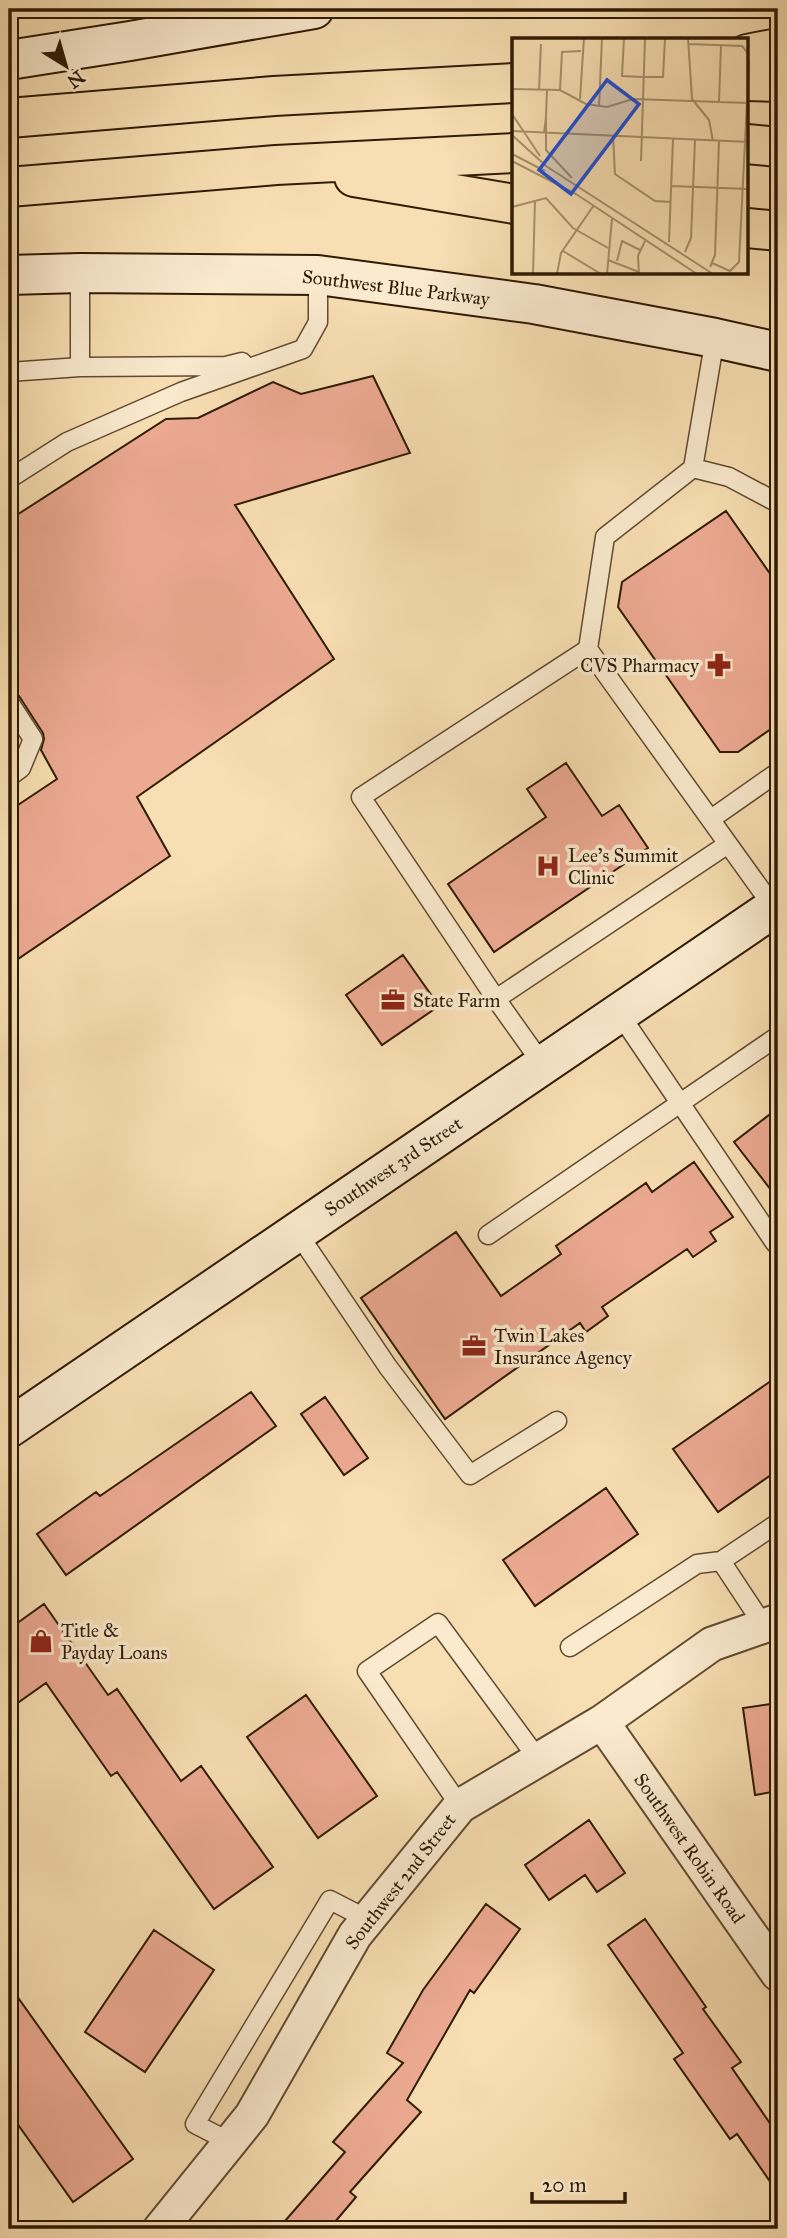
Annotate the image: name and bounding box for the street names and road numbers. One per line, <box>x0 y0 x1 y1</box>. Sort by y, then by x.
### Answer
street label: Southwest Blue Parkway <box>301 265 492 311</box>
street label: Southwest 3rd Street <box>320 1112 467 1221</box>
street label: Southwest Robin Road <box>629 1769 750 1928</box>
street label: Southwest 2nd Street <box>340 1808 461 1954</box>

